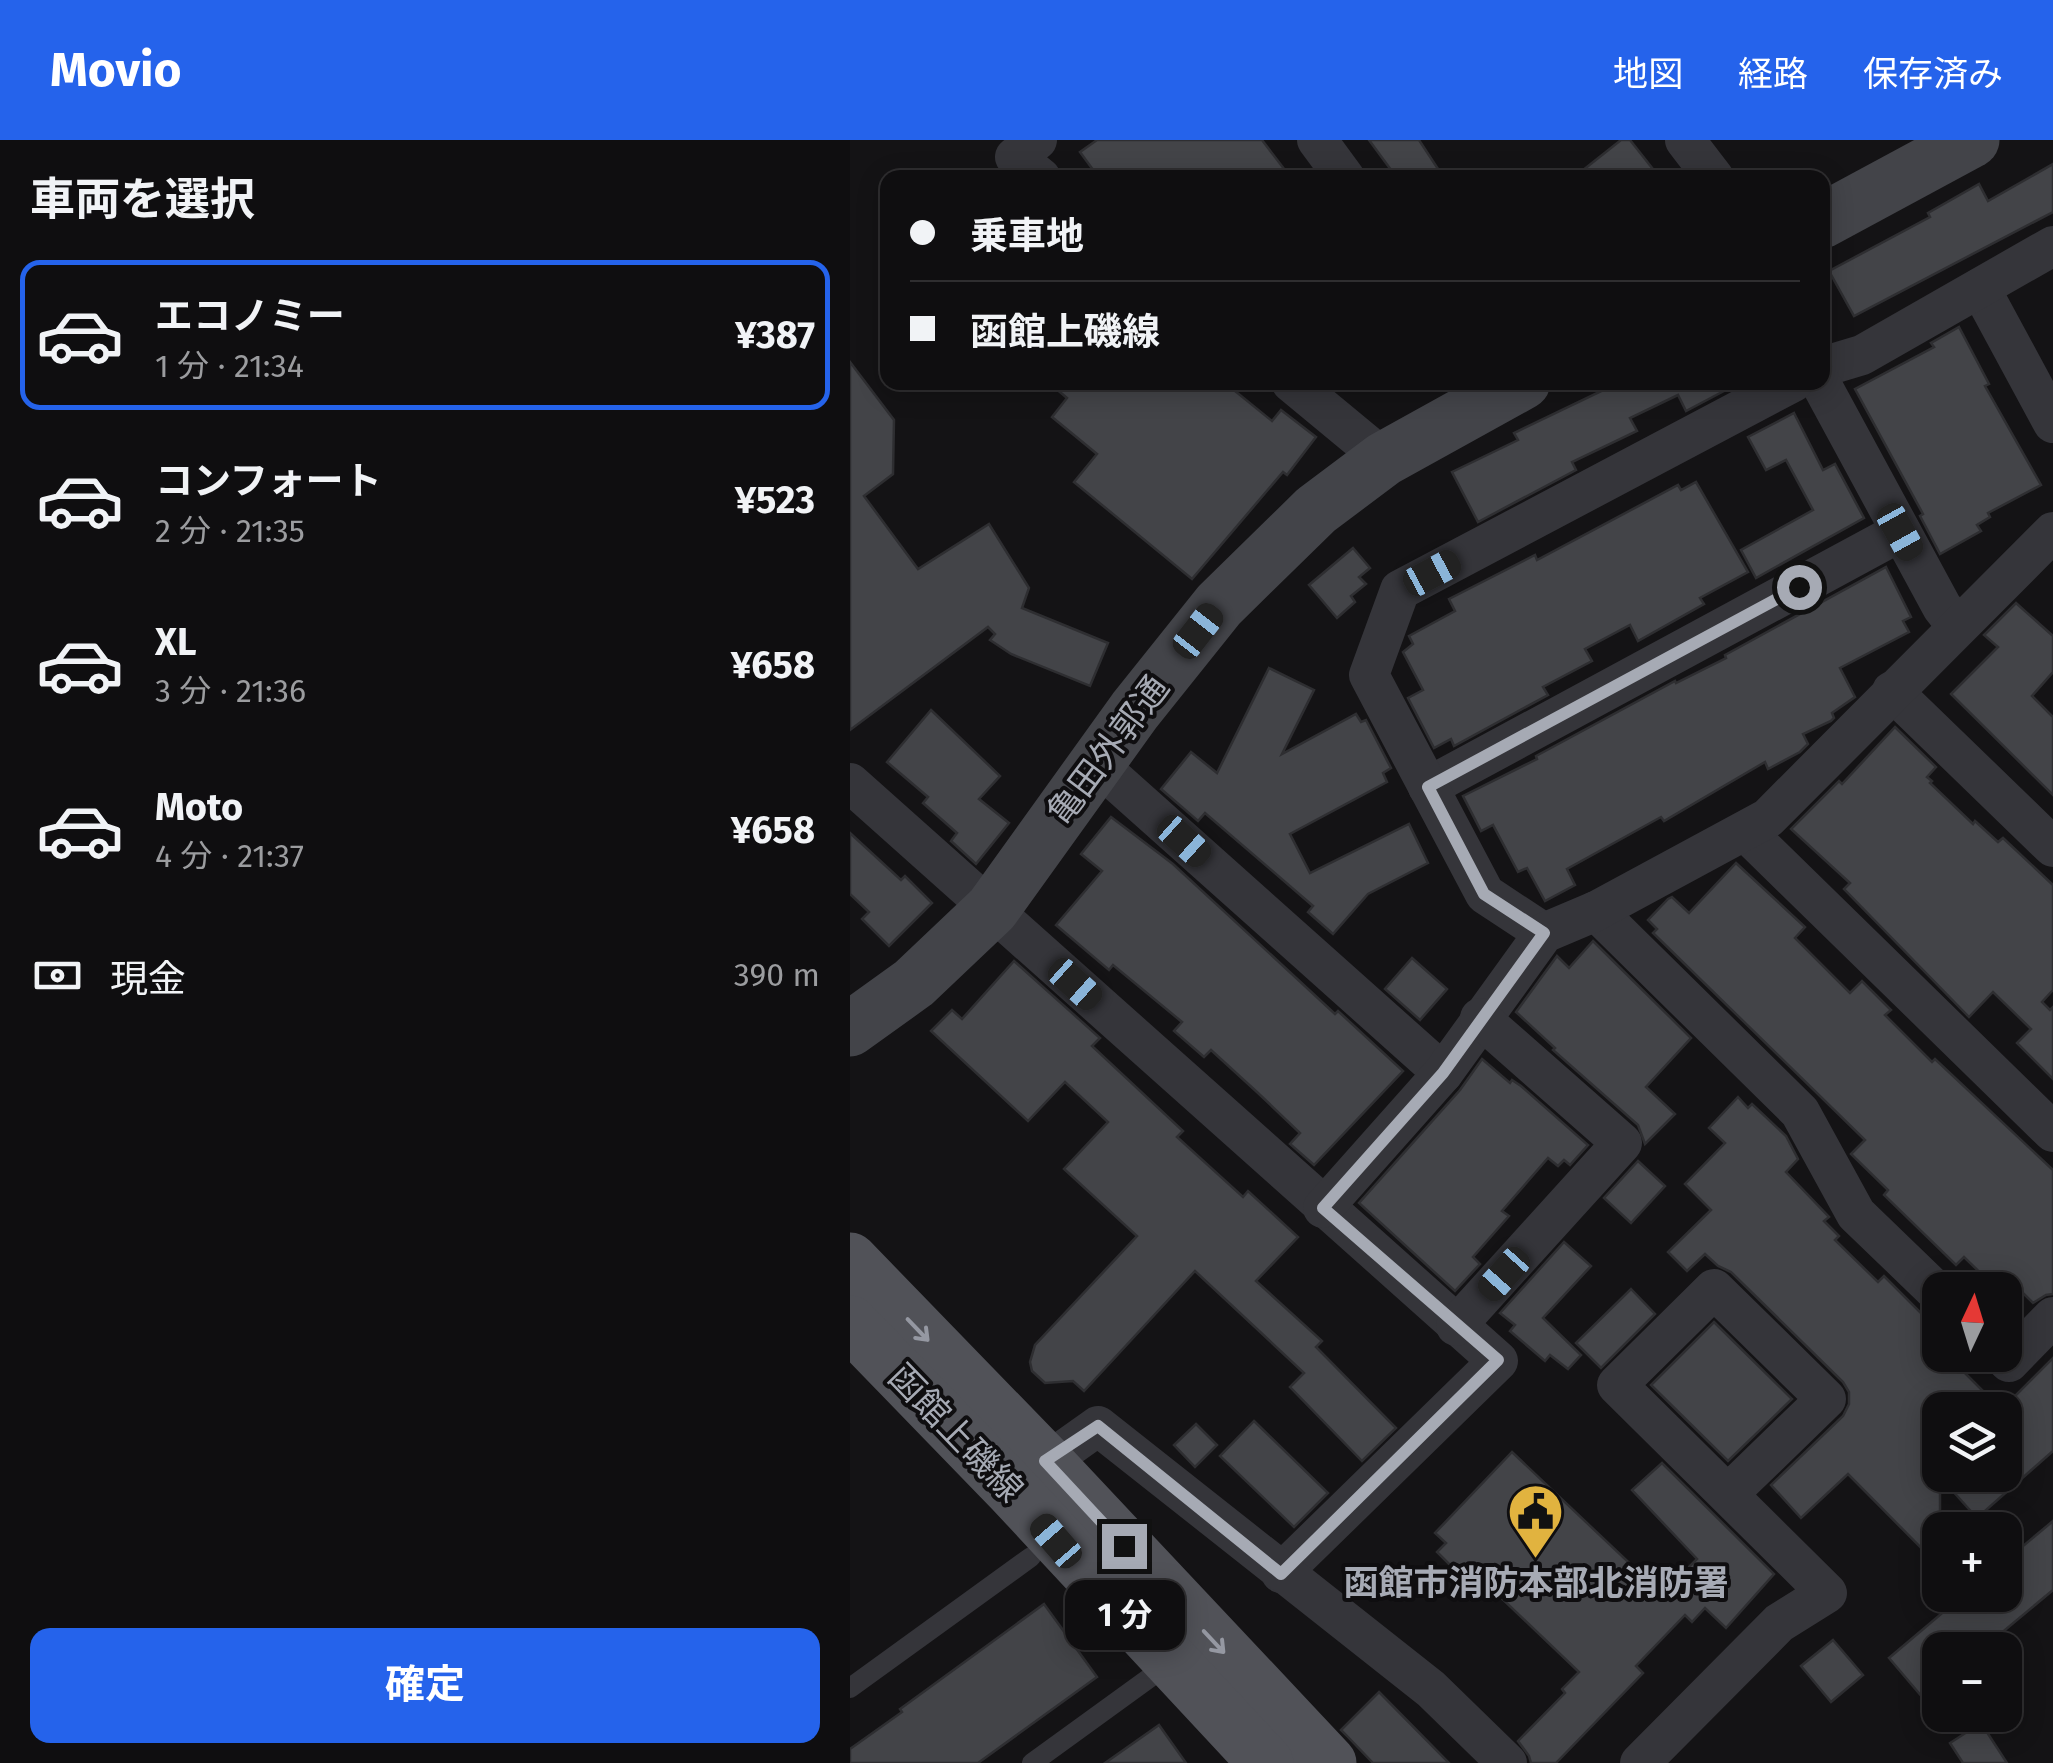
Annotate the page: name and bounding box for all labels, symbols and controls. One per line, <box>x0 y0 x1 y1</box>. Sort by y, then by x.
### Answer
text: Movio <box>50 41 182 99</box>
text: 地図 <box>1613 53 1683 95</box>
text: 経路 <box>1738 53 1808 95</box>
text: 保存済み <box>1863 53 2003 95</box>
text: 車両を選択 <box>30 173 255 227</box>
text: 乗車地 <box>970 213 1084 259</box>
icon: car <box>35 290 125 380</box>
text: エコノミー <box>155 293 345 339</box>
text: 函館上磯線 <box>970 309 1160 355</box>
text: ¥387 <box>735 312 815 358</box>
text: 1 分 · 21:34 <box>155 347 304 385</box>
icon: car <box>35 455 125 545</box>
text: コンフォート <box>155 458 382 504</box>
text: ¥523 <box>735 477 815 523</box>
car <box>1872 498 1928 566</box>
text: 2 分 · 21:35 <box>155 512 305 550</box>
car <box>1398 546 1466 600</box>
route start <box>1777 565 1822 610</box>
car <box>1168 598 1228 664</box>
text: XL <box>155 619 197 665</box>
icon: car <box>35 620 125 710</box>
text: ¥658 <box>731 642 815 688</box>
street label: 亀田外郭通 <box>1039 667 1177 833</box>
text: 3 分 · 21:36 <box>155 672 306 710</box>
text: Moto <box>155 784 243 830</box>
icon: car <box>35 785 125 875</box>
text: ¥658 <box>731 807 815 853</box>
car <box>1152 810 1216 872</box>
text: 4 分 · 21:37 <box>155 837 304 875</box>
icon: cash <box>30 948 85 1003</box>
car <box>1043 953 1107 1015</box>
text: 現金 <box>110 956 186 1002</box>
text: 390 m <box>734 956 820 994</box>
car <box>1473 1242 1535 1306</box>
north arrow <box>1922 1272 2022 1372</box>
map controls <box>1922 1272 2022 1732</box>
one-way arrow <box>906 1318 930 1342</box>
street label: 函館上磯線 <box>880 1355 1032 1511</box>
button: layers <box>1922 1392 2022 1492</box>
public building icon: 函館市消防本部北消防署 <box>1506 1482 1566 1561</box>
car <box>1025 1509 1087 1573</box>
button: + <box>1922 1512 2022 1612</box>
route end <box>1102 1524 1147 1569</box>
place label: 函館市消防本部北消防署 <box>1343 1562 1729 1604</box>
callout: 1 分 <box>1064 1581 1184 1651</box>
text: 1 分 <box>1098 1596 1152 1634</box>
button: 確定 <box>30 1628 820 1743</box>
one-way arrow <box>1202 1628 1226 1654</box>
button: − <box>1922 1632 2022 1732</box>

